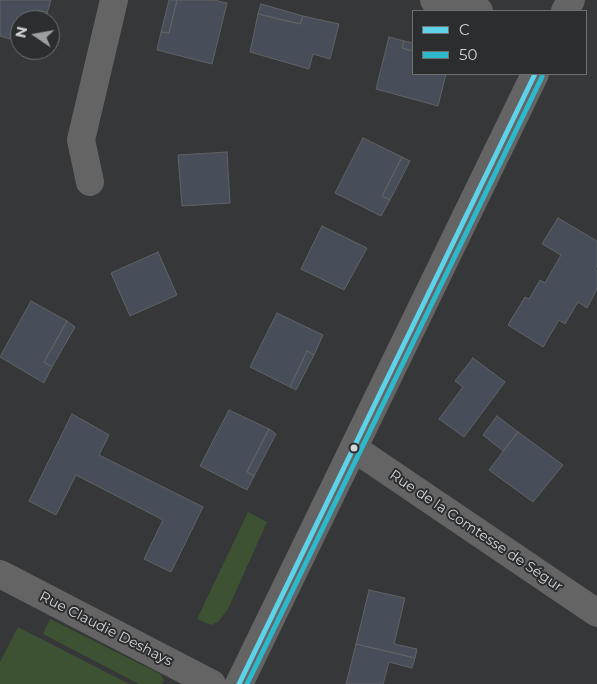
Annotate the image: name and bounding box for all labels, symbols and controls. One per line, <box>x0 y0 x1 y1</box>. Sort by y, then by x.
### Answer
north arrow <box>10 10 60 60</box>
legend <box>412 10 587 75</box>
text: C <box>459 20 470 39</box>
text: N <box>11 25 31 39</box>
text: 50 <box>459 45 477 64</box>
unlabelled marker <box>349 443 359 453</box>
street label: Rue de la Comtesse de Ségur <box>386 467 566 595</box>
street label: Rue Claudie Deshays <box>37 588 175 670</box>

